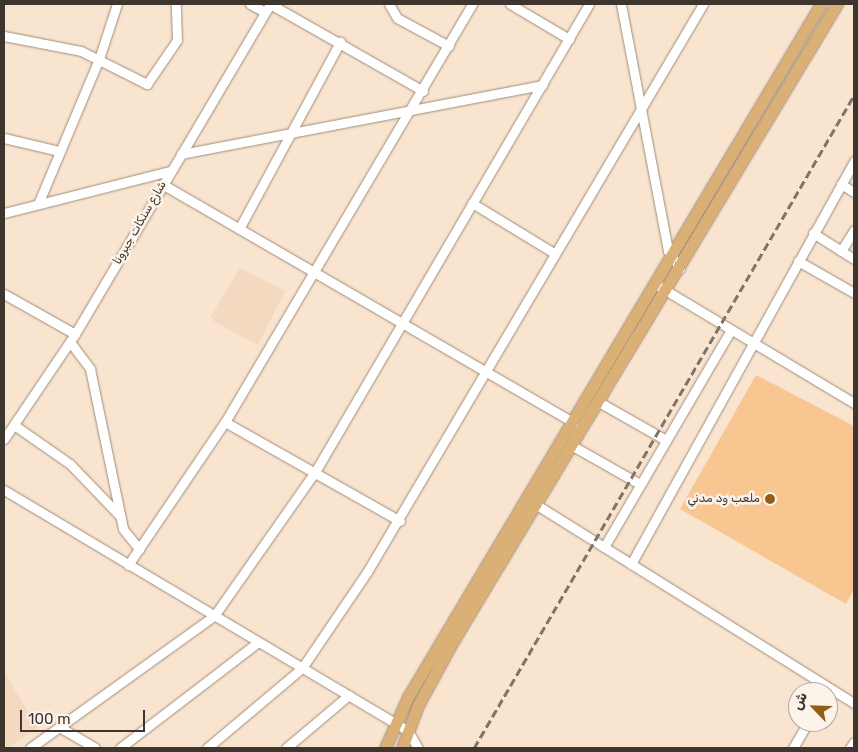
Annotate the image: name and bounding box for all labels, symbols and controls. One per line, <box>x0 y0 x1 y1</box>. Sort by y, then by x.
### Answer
street label: شارع سنكات جبرونا <box>110 179 170 267</box>
place label: ملعب ود مدني <box>688 492 760 506</box>
marker: ملعب ود مدني <box>764 493 776 505</box>
north arrow <box>788 682 838 732</box>
text: ش <box>788 690 811 713</box>
scale bar <box>22 700 148 732</box>
text: 100 m <box>28 710 70 728</box>

